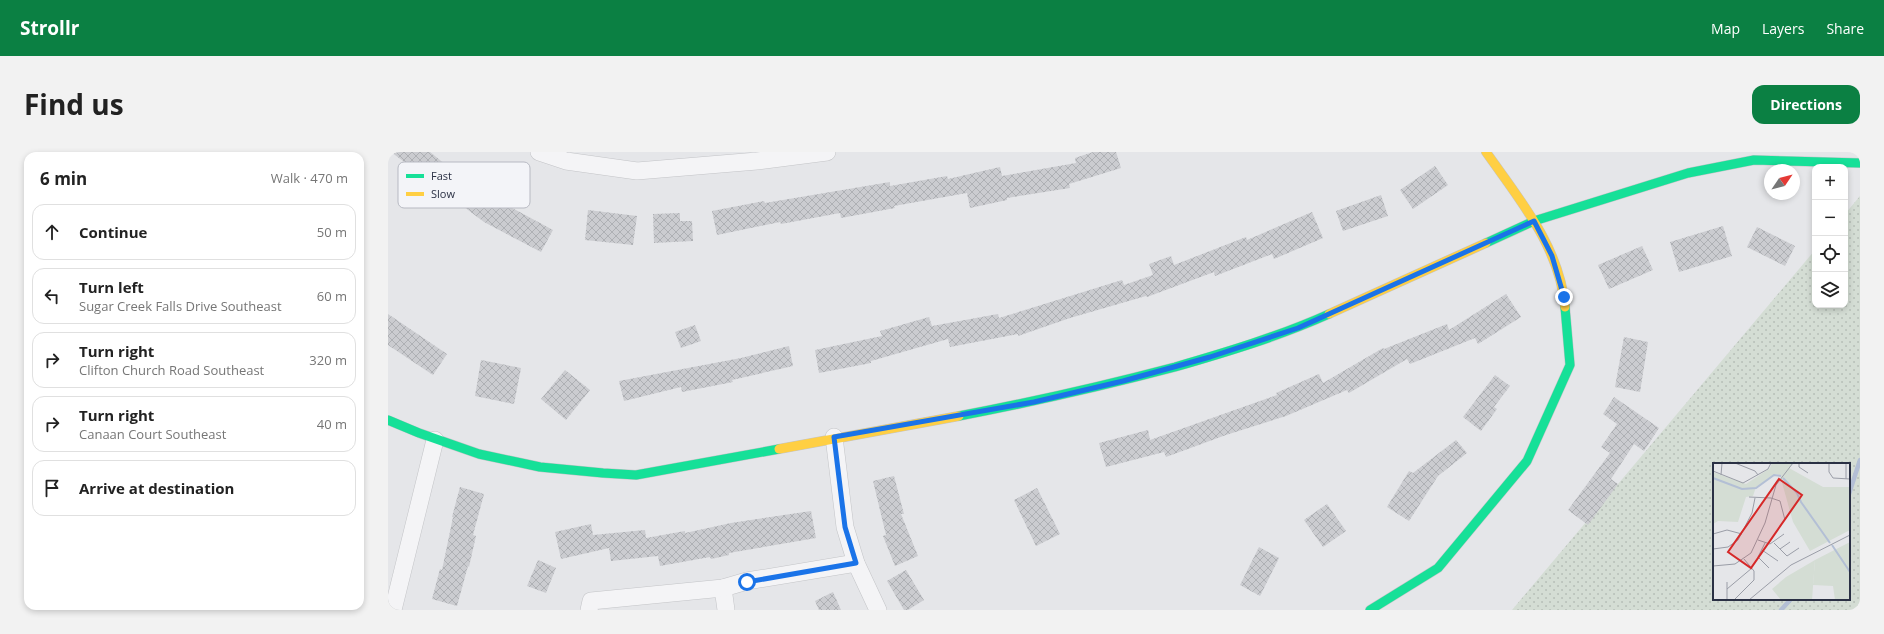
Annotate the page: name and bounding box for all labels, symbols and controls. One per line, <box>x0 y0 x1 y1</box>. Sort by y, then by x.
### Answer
text: Strollr <box>20 15 79 41</box>
text: Map <box>1711 19 1740 38</box>
text: Layers <box>1762 19 1804 38</box>
text: Share <box>1826 19 1864 38</box>
text: Find us <box>24 85 124 123</box>
button: Directions <box>1752 85 1860 124</box>
legend <box>398 162 530 208</box>
north arrow <box>1764 164 1800 200</box>
map controls <box>1812 164 1848 308</box>
button: + <box>1812 164 1848 200</box>
text: 6 min <box>40 167 87 190</box>
text: Fast <box>431 168 452 183</box>
text: Walk · 470 m <box>271 169 348 187</box>
text: Slow <box>431 186 455 201</box>
button: − <box>1812 200 1848 236</box>
icon: ahead <box>41 221 63 243</box>
text: Continue <box>79 222 147 242</box>
text: 50 m <box>317 223 347 241</box>
button: locate <box>1812 236 1848 272</box>
button: layers <box>1812 272 1848 308</box>
text: Turn left <box>79 277 144 297</box>
icon: left <box>41 285 63 307</box>
text: 60 m <box>317 287 347 305</box>
route end <box>1555 288 1573 306</box>
text: Sugar Creek Falls Drive Southeast <box>79 297 282 315</box>
text: Turn right <box>79 341 154 361</box>
icon: right <box>41 349 63 371</box>
text: 320 m <box>309 351 347 369</box>
text: Clifton Church Road Southeast <box>79 361 264 379</box>
text: Turn right <box>79 405 154 425</box>
icon: right <box>41 413 63 435</box>
text: 40 m <box>317 415 347 433</box>
text: Canaan Court Southeast <box>79 425 226 443</box>
inset map <box>1713 463 1850 600</box>
icon: arrive <box>41 477 63 499</box>
text: Arrive at destination <box>79 478 234 498</box>
route start <box>738 573 756 591</box>

